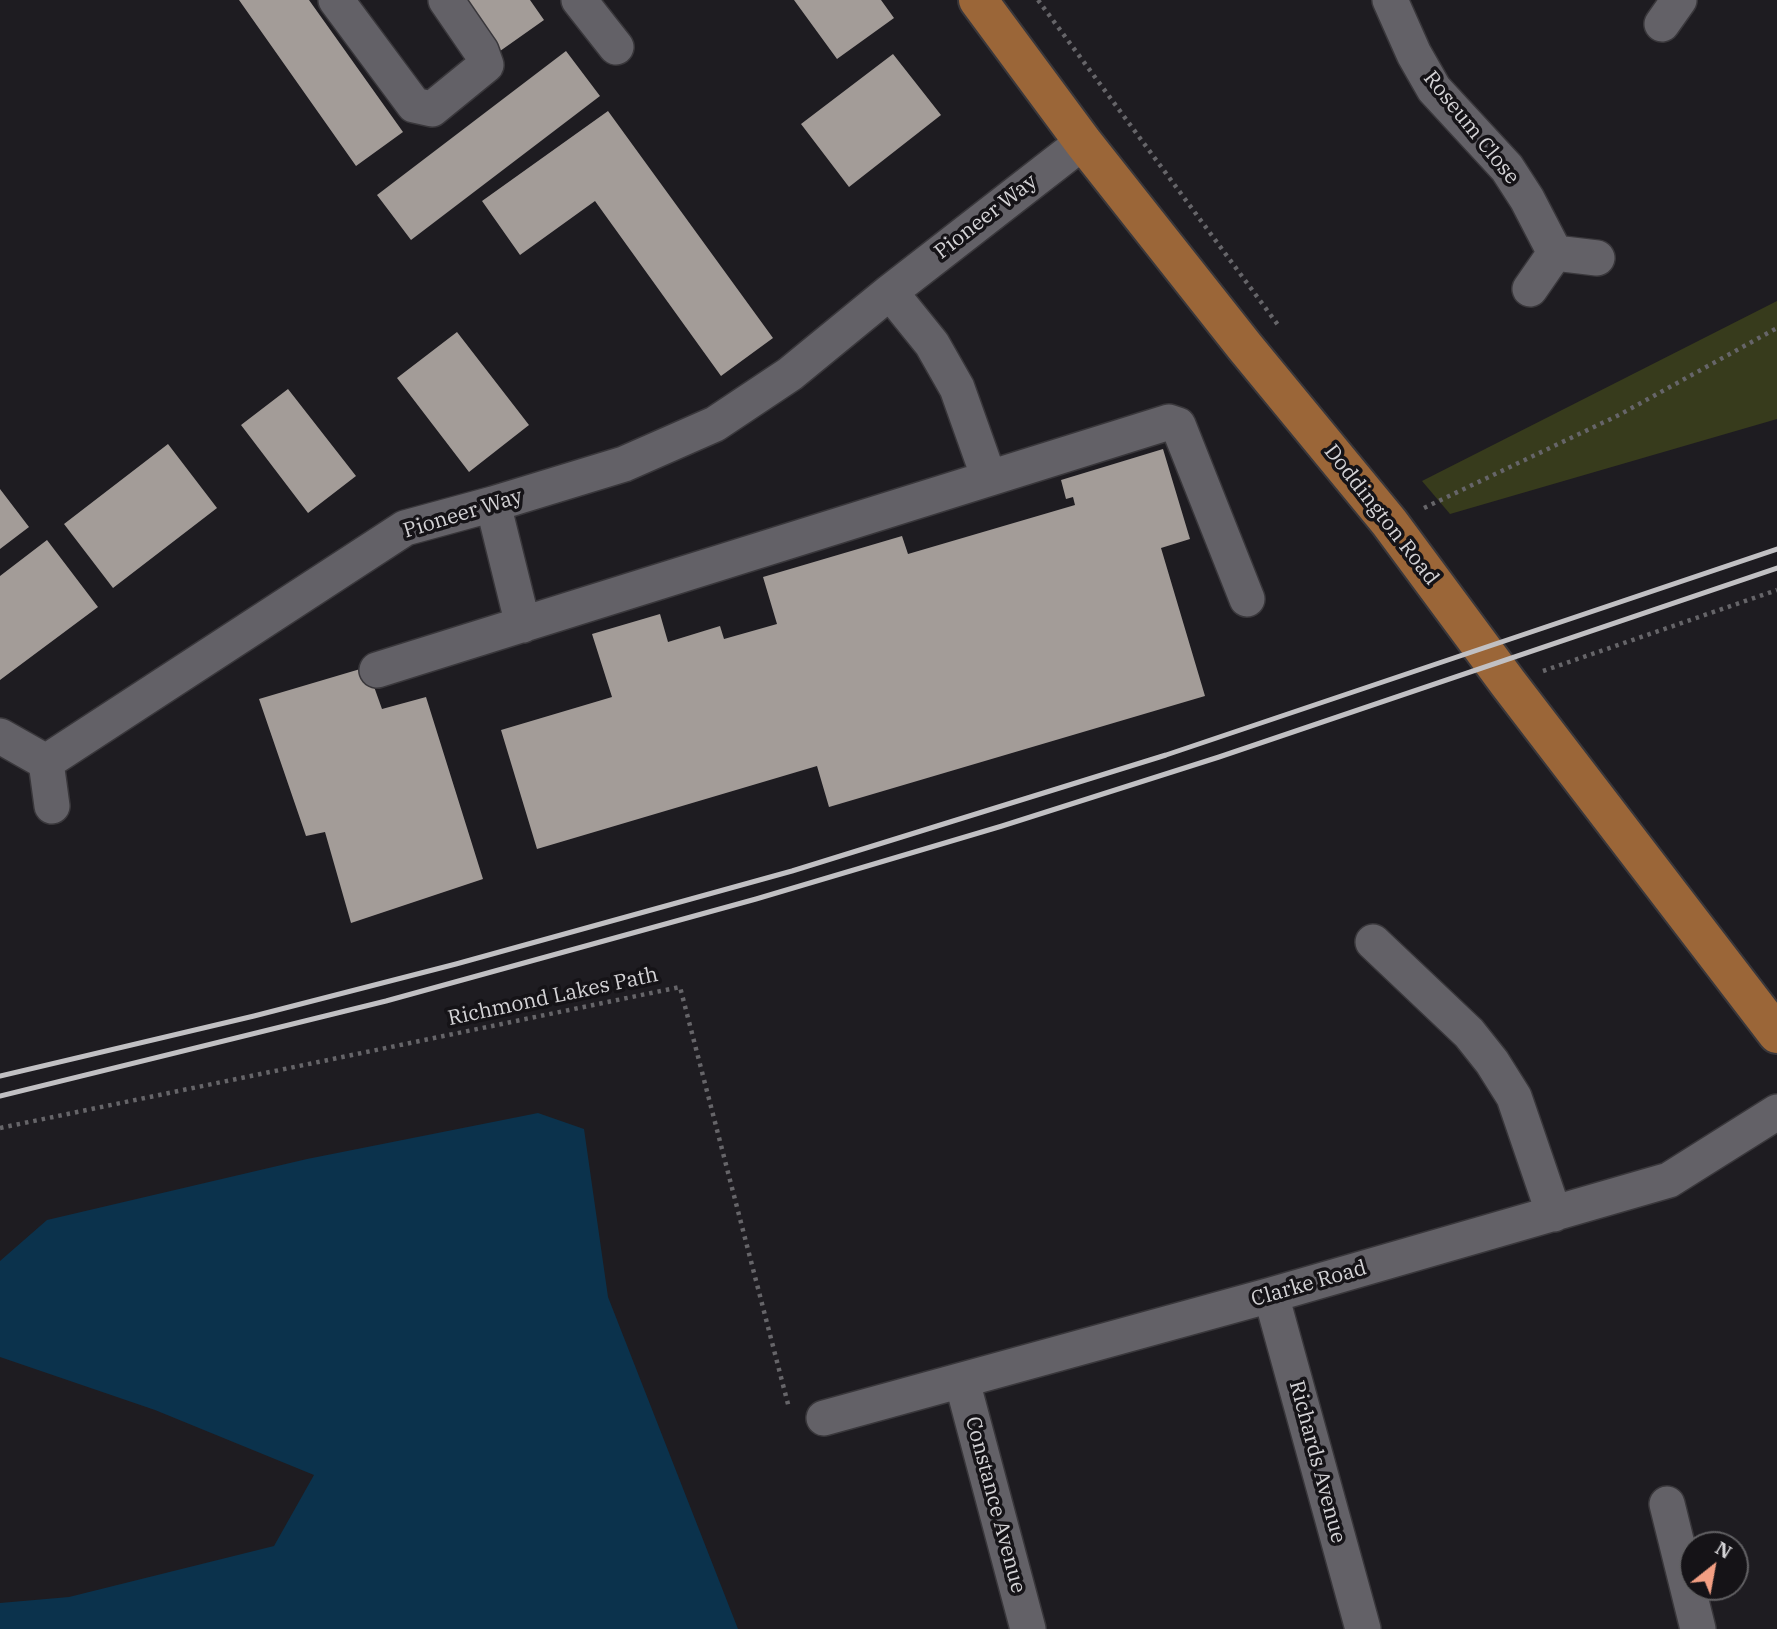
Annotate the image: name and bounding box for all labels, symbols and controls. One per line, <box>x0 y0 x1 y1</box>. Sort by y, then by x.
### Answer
street label: Roseum Close <box>1418 66 1524 190</box>
street label: Pioneer Way <box>930 169 1042 265</box>
street label: Doddington Road <box>1318 440 1444 590</box>
street label: Pioneer Way <box>400 484 526 544</box>
street label: Richmond Lakes Path <box>446 962 660 1032</box>
street label: Clarke Road <box>1248 1256 1370 1312</box>
street label: Richards Avenue <box>1283 1378 1351 1546</box>
street label: Constance Avenue <box>959 1414 1031 1596</box>
north arrow <box>1679 1531 1749 1601</box>
text: N <box>1711 1536 1736 1564</box>

